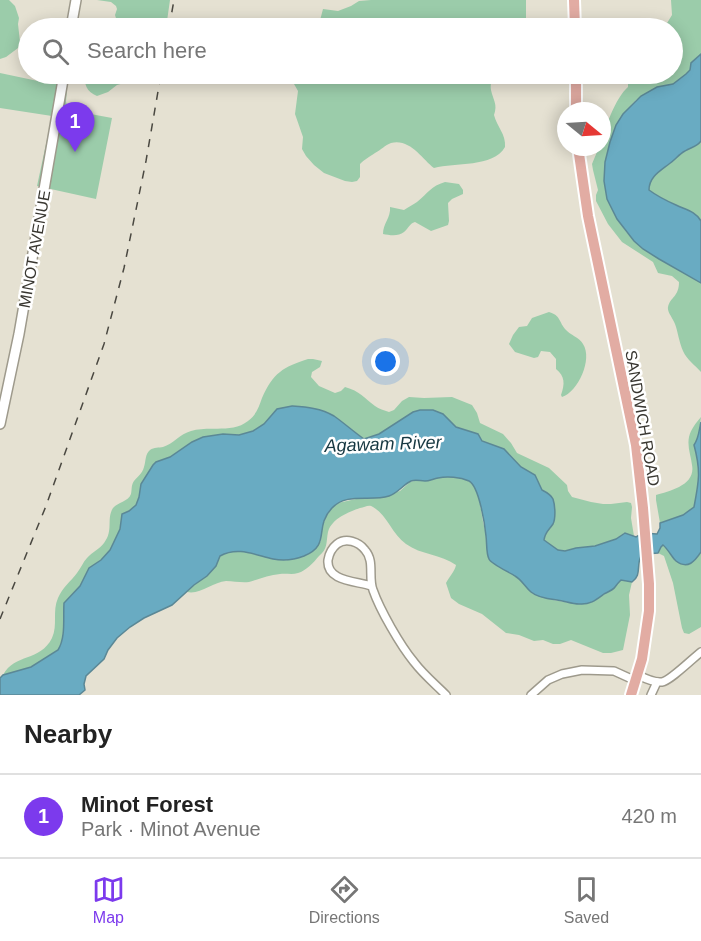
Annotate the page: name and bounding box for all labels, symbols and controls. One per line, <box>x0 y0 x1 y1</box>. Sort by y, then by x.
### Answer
search box <box>18 18 683 84</box>
icon: search <box>39 35 72 68</box>
text: Search here <box>87 38 207 63</box>
pin: 1 <box>56 102 94 152</box>
north arrow <box>557 102 611 156</box>
street label: MINOT AVENUE <box>16 189 53 309</box>
your location <box>371 347 400 376</box>
street label: SANDWICH ROAD <box>622 349 663 487</box>
water label: Agawam River <box>323 432 443 456</box>
text: Nearby <box>24 719 112 749</box>
text: Minot Forest <box>81 792 213 817</box>
text: 1 <box>38 805 49 827</box>
text: 420 m <box>621 805 677 827</box>
text: Park · Minot Avenue <box>81 818 261 840</box>
tab: Map <box>92 873 125 927</box>
tab: Directions <box>309 873 380 927</box>
tab: Saved <box>564 873 609 927</box>

